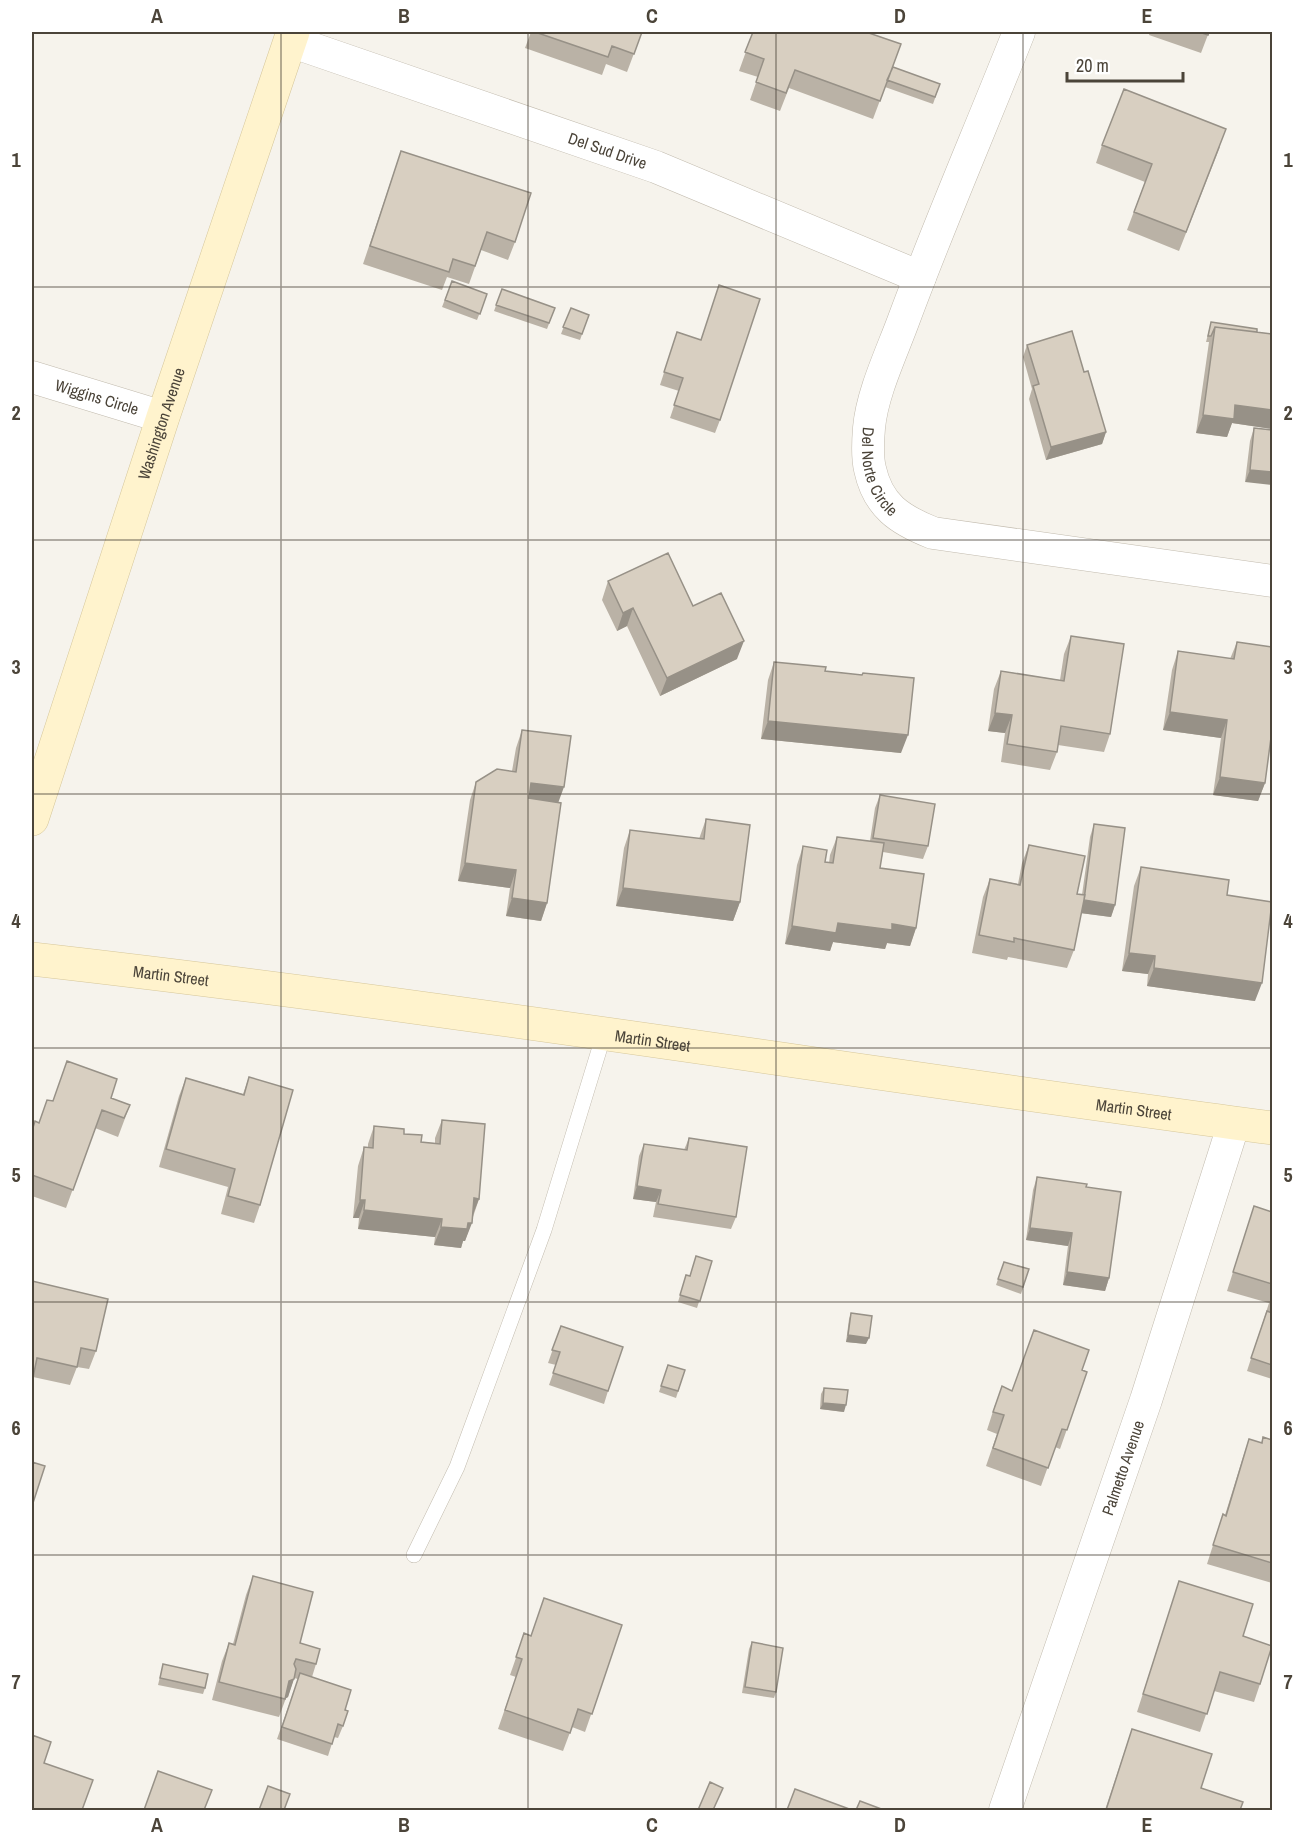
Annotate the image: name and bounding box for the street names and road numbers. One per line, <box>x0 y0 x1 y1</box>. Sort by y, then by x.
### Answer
street label: Del Sud Drive <box>565 127 650 174</box>
street label: Washington Avenue <box>132 365 190 482</box>
street label: Wiggins Circle <box>53 374 141 420</box>
street label: Del Norte Circle <box>857 426 903 521</box>
street label: Martin Street <box>132 960 210 991</box>
street label: Martin Street <box>614 1024 692 1057</box>
street label: Martin Street <box>1095 1093 1173 1125</box>
street label: Palmetto Avenue <box>1096 1417 1149 1518</box>

